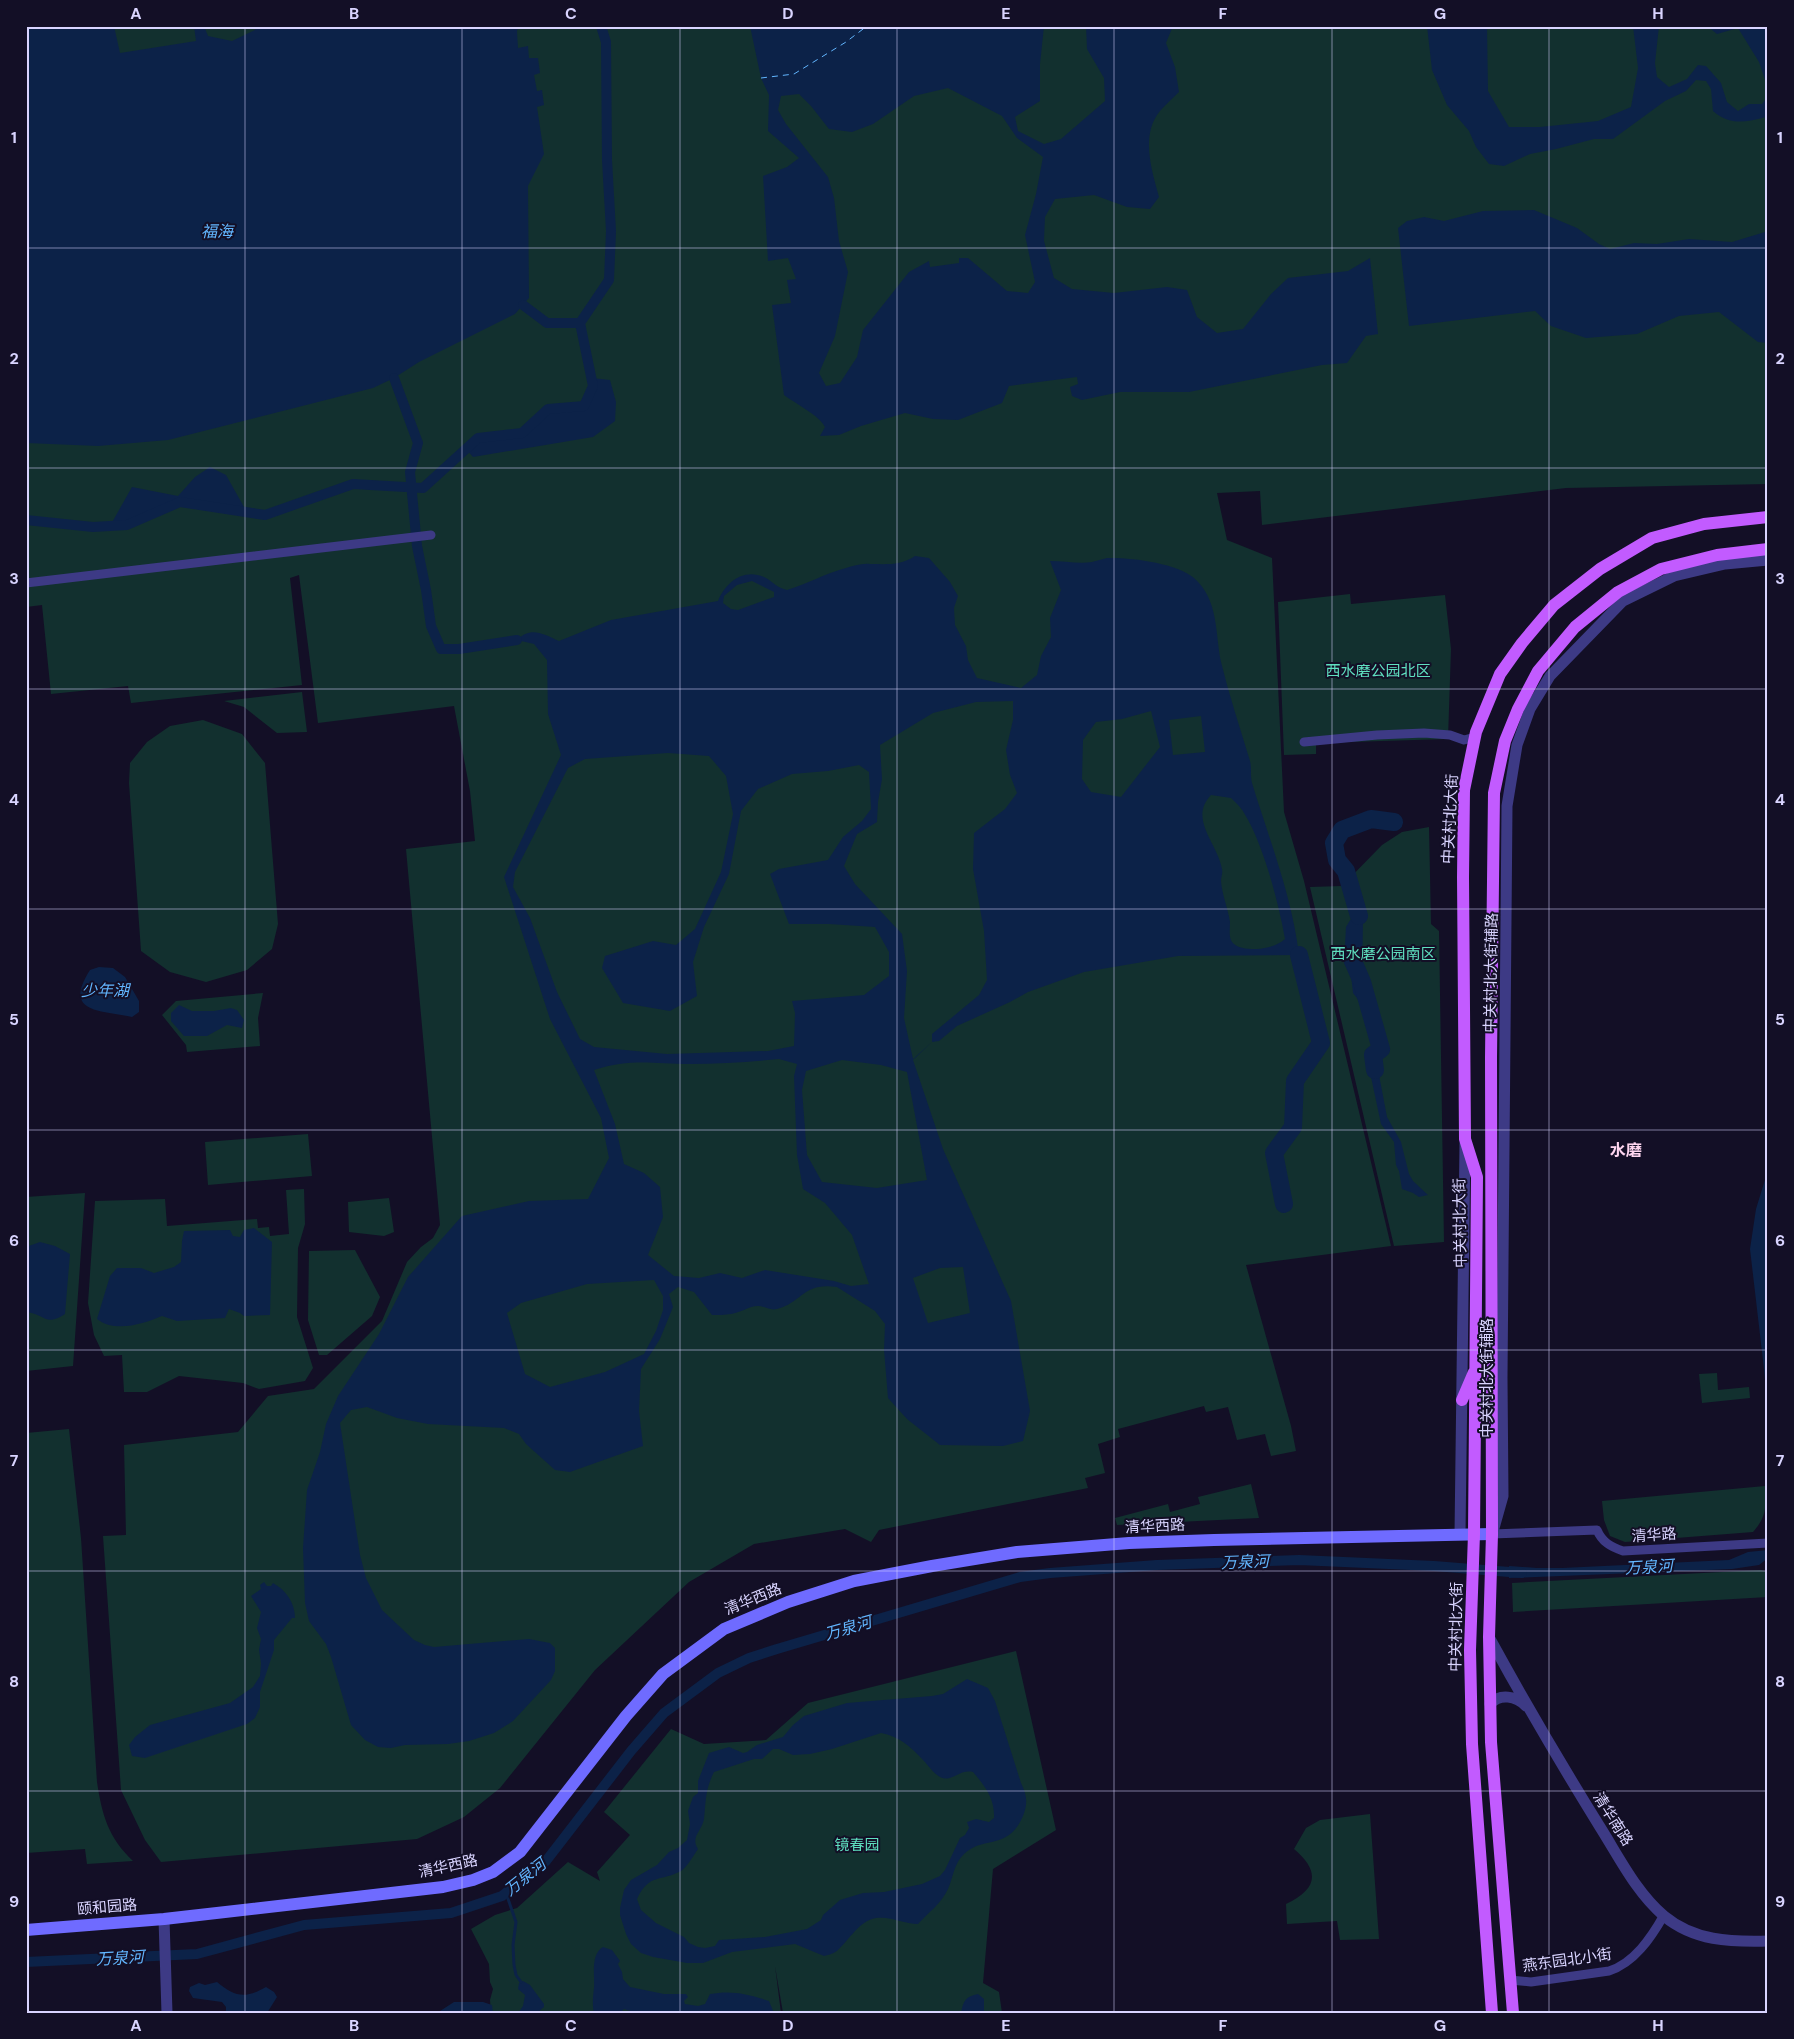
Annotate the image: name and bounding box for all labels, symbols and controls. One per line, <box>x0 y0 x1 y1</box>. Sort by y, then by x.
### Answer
text: A <box>130 3 142 24</box>
text: B <box>349 3 359 24</box>
text: C <box>565 3 577 24</box>
text: D <box>782 3 794 24</box>
text: E <box>1001 3 1011 24</box>
text: F <box>1219 3 1228 24</box>
text: G <box>1434 3 1446 24</box>
text: H <box>1652 3 1664 24</box>
text: 1 <box>11 127 17 148</box>
text: 1 <box>1777 127 1783 148</box>
water label: 福海 <box>201 221 235 242</box>
text: 2 <box>9 348 19 369</box>
text: 2 <box>1775 348 1785 369</box>
text: 3 <box>9 568 19 589</box>
text: 3 <box>1775 568 1785 589</box>
park label: 西水磨公园北区 <box>1325 661 1431 681</box>
street label: 中关村北大街 <box>1438 774 1462 864</box>
text: 4 <box>9 789 19 810</box>
text: 4 <box>1775 789 1785 810</box>
street label: 中关村北大街辅路 <box>1480 913 1502 1033</box>
park label: 西水磨公园南区 <box>1330 944 1436 964</box>
water label: 少年湖 <box>81 980 132 1001</box>
text: 5 <box>9 1009 19 1030</box>
text: 5 <box>1775 1009 1785 1030</box>
district label: 水磨 <box>1610 1140 1642 1161</box>
street label: 中关村北大街 <box>1449 1178 1471 1268</box>
text: 6 <box>9 1230 19 1251</box>
text: 6 <box>1775 1230 1785 1251</box>
street label: 中关村北大街辅路 <box>1477 1318 1497 1438</box>
text: 7 <box>10 1450 19 1471</box>
text: 7 <box>1776 1450 1785 1471</box>
street label: 清华西路 <box>1125 1514 1185 1538</box>
street label: 清华路 <box>1631 1523 1677 1547</box>
water label: 万泉河 <box>1221 1551 1272 1573</box>
water label: 万泉河 <box>1624 1555 1677 1579</box>
street label: 清华西路 <box>721 1578 785 1620</box>
street label: 中关村北大街 <box>1445 1582 1467 1672</box>
water label: 万泉河 <box>822 1610 877 1645</box>
text: 8 <box>9 1671 19 1692</box>
text: 8 <box>1775 1671 1785 1692</box>
street label: 清华南路 <box>1589 1788 1637 1850</box>
park label: 镜春园 <box>834 1835 880 1855</box>
street label: 清华西路 <box>417 1850 479 1882</box>
water label: 万泉河 <box>500 1852 553 1900</box>
text: 9 <box>9 1891 19 1912</box>
text: 9 <box>1775 1891 1785 1912</box>
street label: 颐和园路 <box>76 1894 138 1920</box>
street label: 燕东园北小街 <box>1521 1944 1613 1976</box>
water label: 万泉河 <box>95 1946 148 1970</box>
text: A <box>130 2015 142 2036</box>
text: B <box>349 2015 359 2036</box>
text: C <box>565 2015 577 2036</box>
text: D <box>782 2015 794 2036</box>
text: E <box>1001 2015 1011 2036</box>
text: F <box>1219 2015 1228 2036</box>
text: G <box>1434 2015 1446 2036</box>
text: H <box>1652 2015 1664 2036</box>

